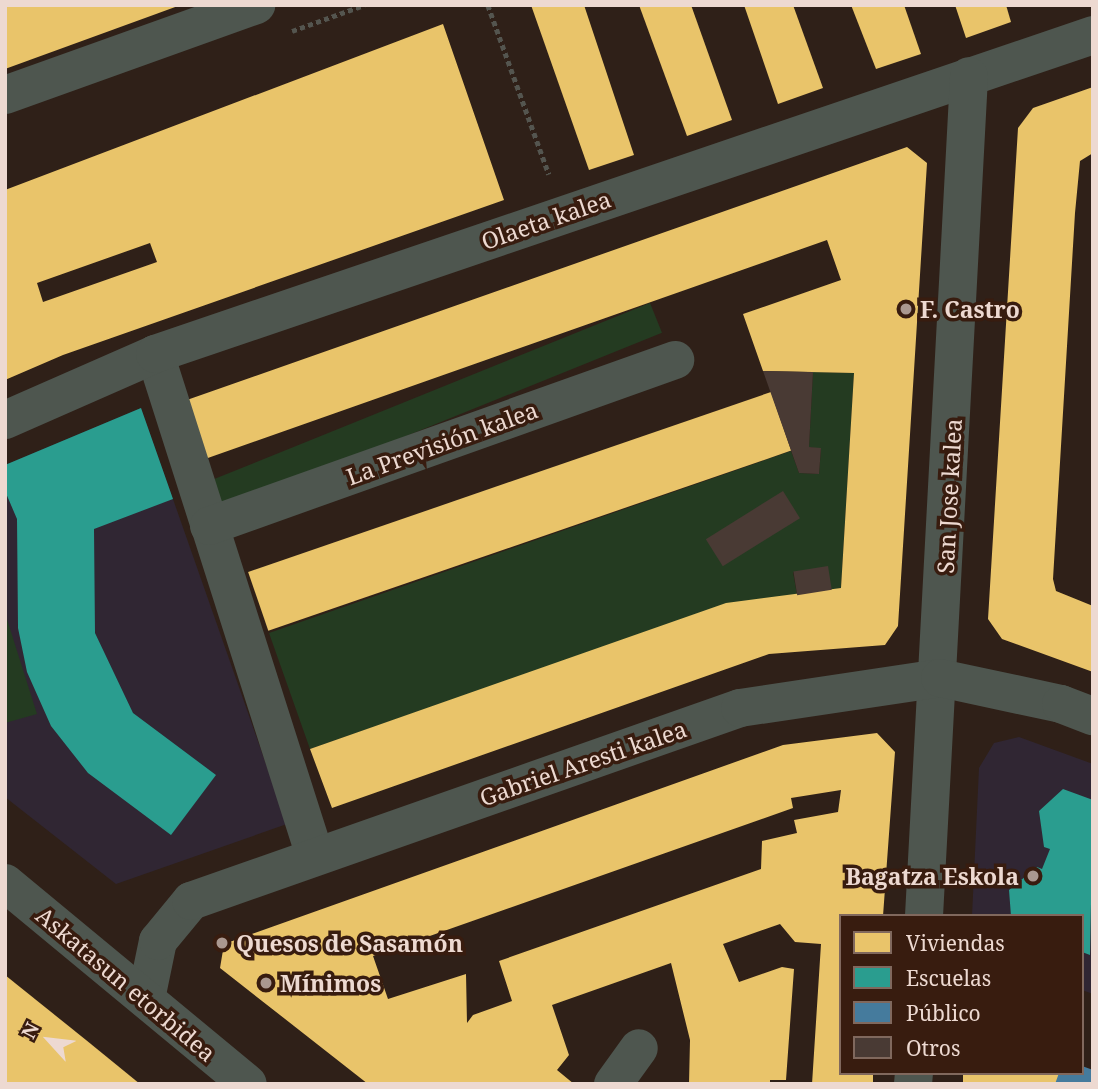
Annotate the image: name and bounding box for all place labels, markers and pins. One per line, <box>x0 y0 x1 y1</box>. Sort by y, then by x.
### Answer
place label: F. Castro <box>920 295 1020 323</box>
marker: F. Castro <box>898 301 914 317</box>
place label: Bagatza Eskola <box>846 862 1019 890</box>
marker: Bagatza Eskola <box>1025 868 1041 884</box>
place label: Quesos de Sasamón <box>236 929 463 957</box>
marker: Quesos de Sasamón <box>214 935 230 951</box>
place label: Mínimos <box>280 969 381 997</box>
marker: Mínimos <box>258 975 274 991</box>

